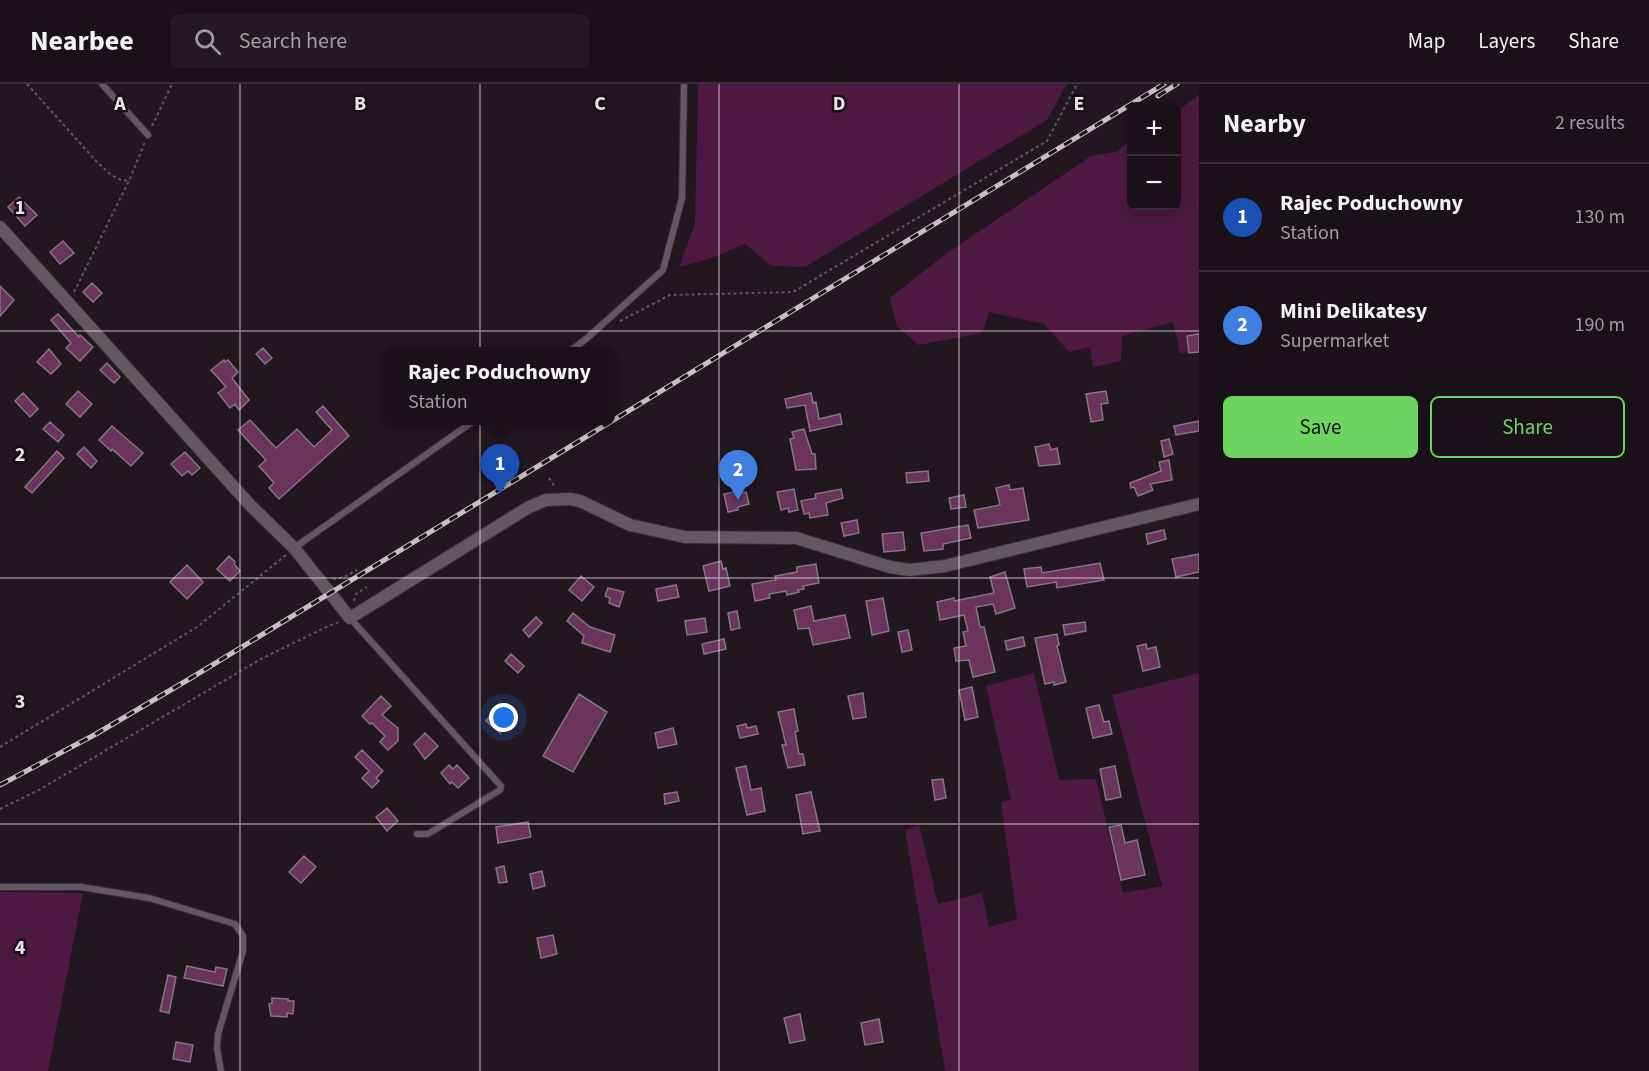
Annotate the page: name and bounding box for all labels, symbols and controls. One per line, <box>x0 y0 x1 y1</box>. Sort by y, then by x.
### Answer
search box <box>170 14 590 68</box>
text: Nearbee <box>30 21 134 61</box>
icon: search <box>191 25 224 58</box>
text: Search here <box>239 25 347 57</box>
text: Map <box>1408 26 1445 56</box>
text: Layers <box>1478 26 1535 56</box>
text: Share <box>1568 26 1619 56</box>
text: A <box>113 90 126 118</box>
text: B <box>354 90 366 118</box>
text: C <box>594 90 606 118</box>
text: D <box>833 90 845 118</box>
text: E <box>1074 90 1084 118</box>
map controls <box>1127 102 1181 210</box>
button: + <box>1127 102 1181 156</box>
text: Nearby <box>1223 105 1306 142</box>
text: 2 results <box>1555 109 1625 137</box>
button: − <box>1127 156 1181 210</box>
text: Rajec Poduchowny <box>1280 187 1463 219</box>
text: 1 <box>15 194 25 222</box>
text: 1 <box>1237 203 1248 231</box>
text: 130 m <box>1575 203 1625 231</box>
text: Station <box>1280 219 1340 247</box>
text: Mini Delikatesy <box>1280 295 1427 327</box>
text: 2 <box>1237 311 1248 339</box>
text: 190 m <box>1575 311 1625 339</box>
text: Supermarket <box>1280 327 1389 355</box>
popup <box>384 347 615 425</box>
text: Rajec Poduchowny <box>408 356 591 388</box>
text: Station <box>408 388 468 416</box>
button: Save <box>1223 396 1418 458</box>
button: Share <box>1430 396 1625 458</box>
text: 2 <box>15 441 25 469</box>
pin: 1 <box>480 444 520 494</box>
pin: 2 <box>718 450 758 500</box>
text: 3 <box>15 688 25 716</box>
your location <box>489 703 518 732</box>
text: 4 <box>15 934 26 962</box>

